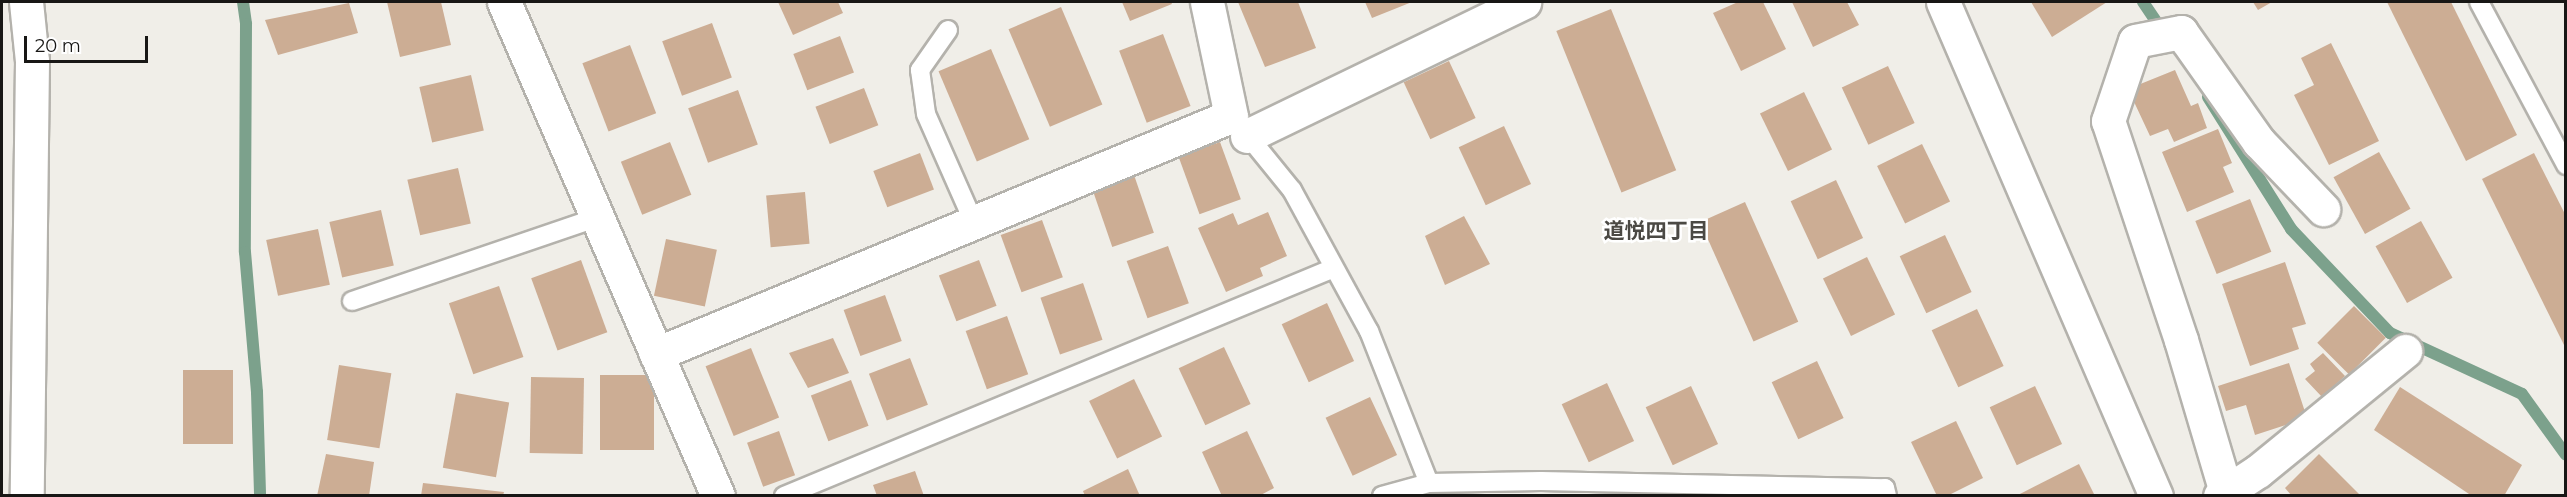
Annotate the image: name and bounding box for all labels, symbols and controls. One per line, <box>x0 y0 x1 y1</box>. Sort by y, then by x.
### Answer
scale bar <box>27 24 152 62</box>
text: 20 m <box>35 35 81 57</box>
district label: 道悦四丁目 <box>1604 218 1708 244</box>

